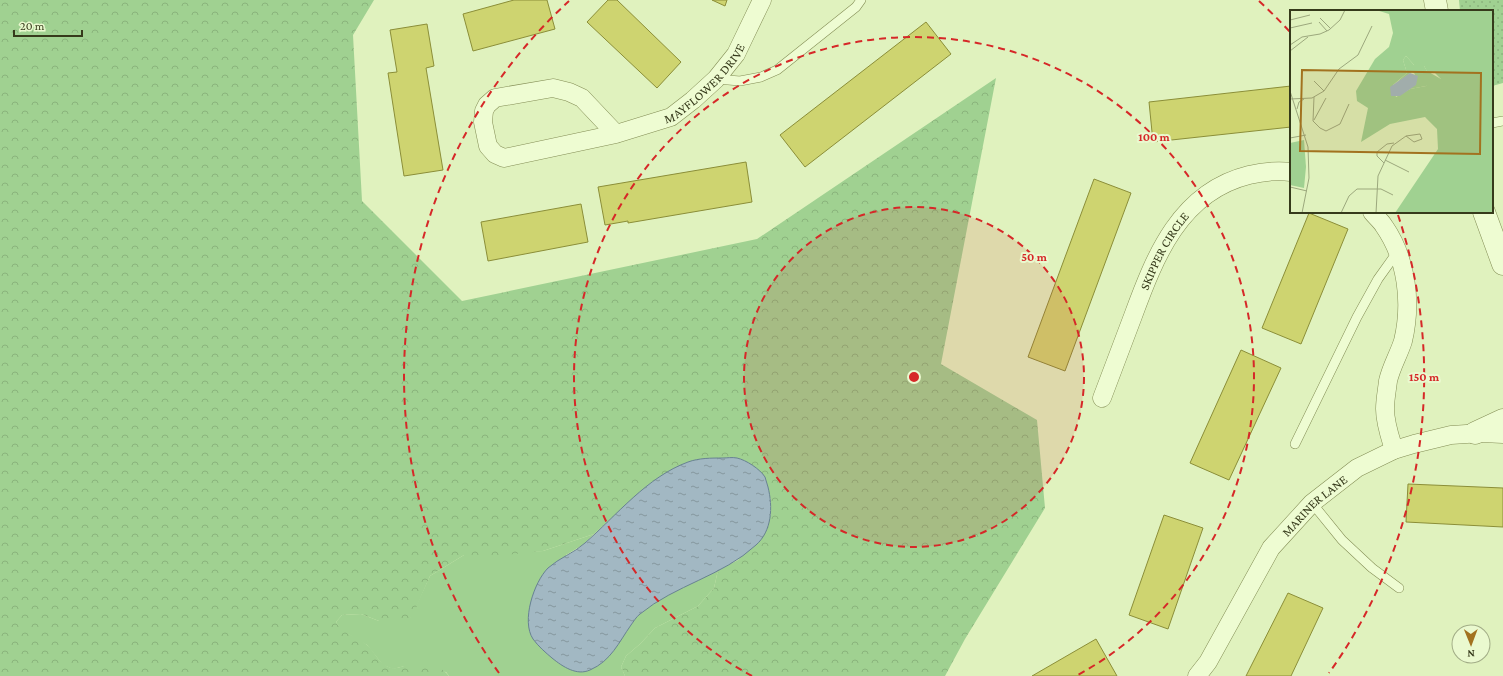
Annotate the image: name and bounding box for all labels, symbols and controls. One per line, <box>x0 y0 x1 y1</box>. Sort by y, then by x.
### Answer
inset map <box>1290 10 1493 213</box>
scale bar <box>14 12 82 38</box>
text: 20 m <box>20 19 45 33</box>
street label: MAYFLOWER DRIVE <box>662 41 748 127</box>
text: 100 m <box>1138 130 1171 144</box>
street label: SKIPPER CIRCLE <box>1137 209 1192 292</box>
text: 50 m <box>1021 250 1048 264</box>
centre of rings <box>907 370 921 384</box>
text: 150 m <box>1409 370 1440 384</box>
street label: MARINER LANE <box>1279 472 1350 539</box>
north arrow <box>1451 624 1491 664</box>
text: N <box>1467 648 1475 660</box>

